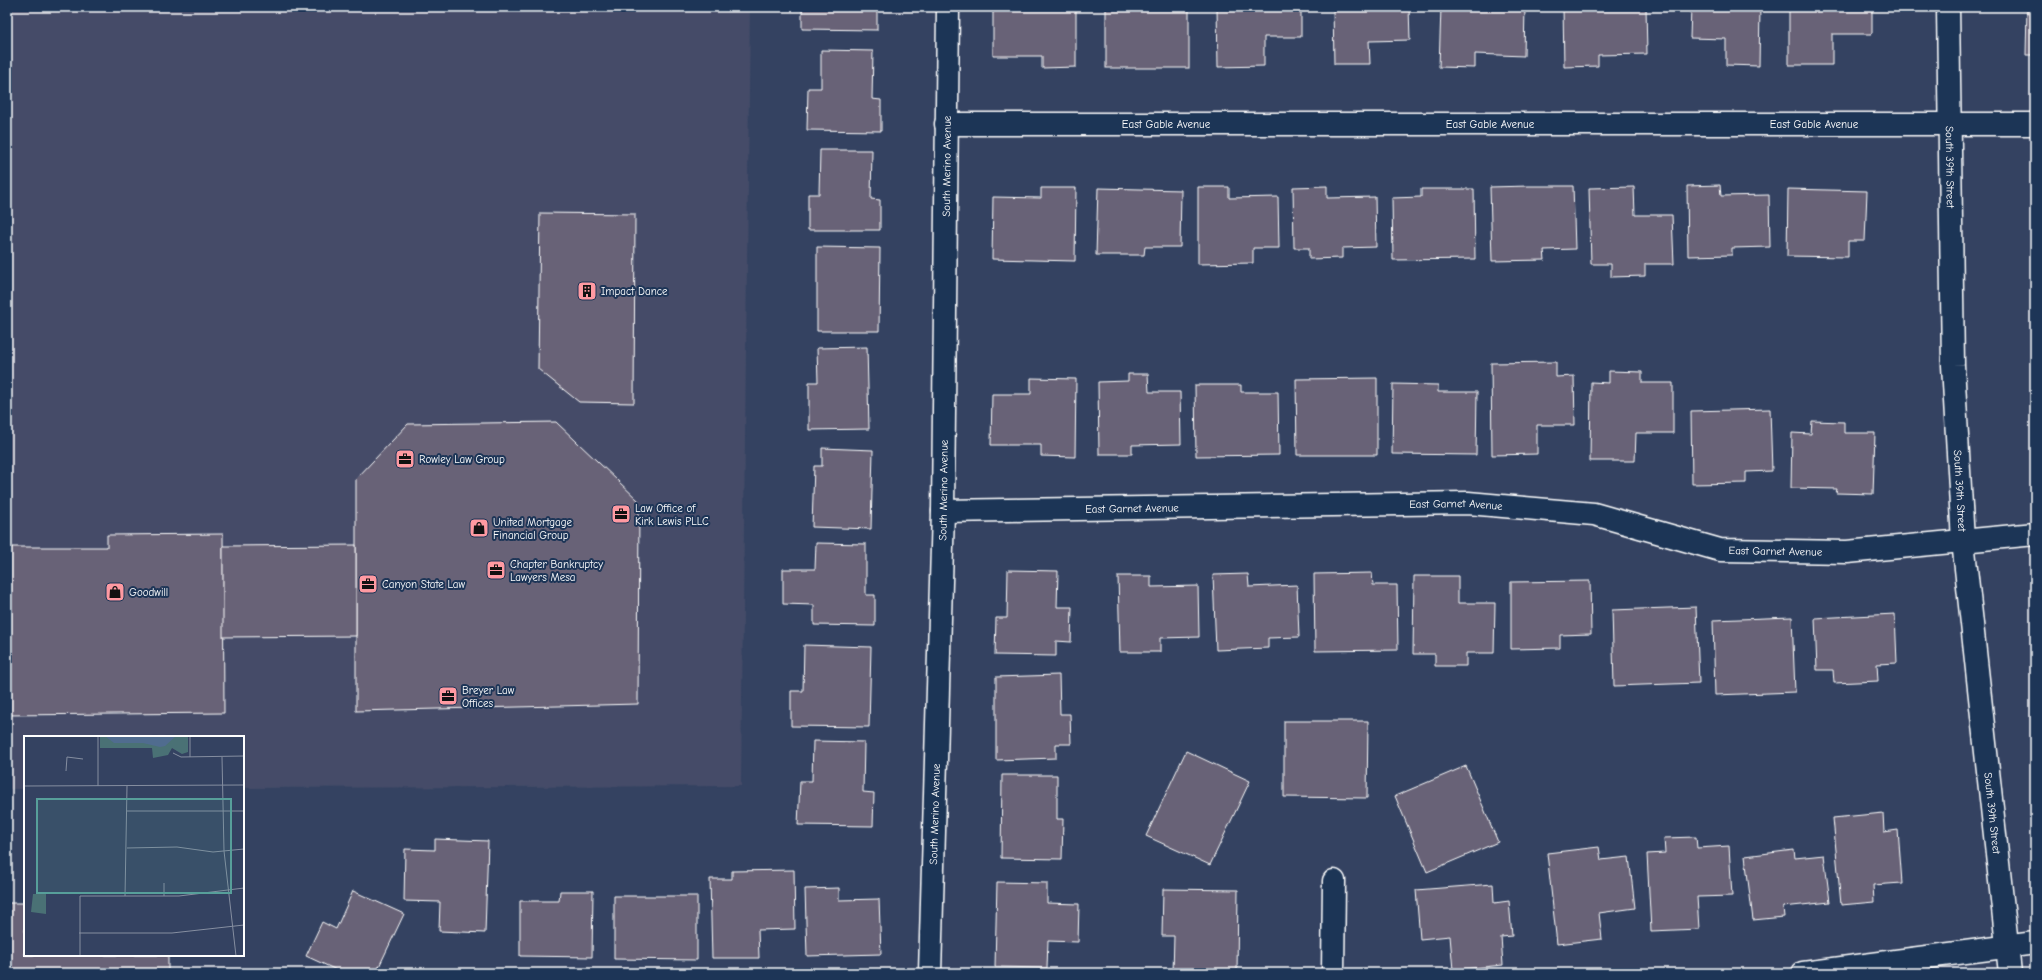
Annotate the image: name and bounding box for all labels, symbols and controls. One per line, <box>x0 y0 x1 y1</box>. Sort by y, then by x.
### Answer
street label: South Merino Avenue <box>939 115 953 217</box>
street label: East Gable Avenue <box>1122 118 1211 131</box>
street label: East Gable Avenue <box>1446 118 1535 131</box>
street label: East Gable Avenue <box>1770 118 1859 131</box>
street label: South 39th Street <box>1943 126 1957 209</box>
building icon: Impact Dance <box>576 280 598 302</box>
place label: Impact Dance <box>601 285 668 298</box>
street label: South Merino Avenue <box>936 439 950 541</box>
office icon: Rowley Law Group <box>394 448 416 470</box>
street label: South 39th Street <box>1951 449 1969 533</box>
place label: Rowley Law Group <box>419 453 505 466</box>
street label: East Garnet Avenue <box>1409 496 1504 513</box>
street label: East Garnet Avenue <box>1085 501 1179 515</box>
place label: Law Office of Kirk Lewis PLLC <box>635 502 709 528</box>
office icon: Law Office of Kirk Lewis PLLC <box>610 503 632 525</box>
place label: United Mortgage Financial Group <box>493 516 573 542</box>
shop icon: United Mortgage Financial Group <box>468 517 490 539</box>
street label: East Garnet Avenue <box>1728 544 1823 558</box>
place label: Chapter Bankruptcy Lawyers Mesa <box>510 558 603 584</box>
office icon: Chapter Bankruptcy Lawyers Mesa <box>485 559 507 581</box>
office icon: Canyon State Law <box>357 573 379 595</box>
place label: Canyon State Law <box>382 578 465 591</box>
shop icon: Goodwill <box>104 581 126 603</box>
place label: Goodwill <box>129 586 168 599</box>
place label: Breyer Law Offices <box>462 684 515 710</box>
office icon: Breyer Law Offices <box>437 685 459 707</box>
inset map <box>24 736 244 956</box>
street label: South Merino Avenue <box>927 763 942 865</box>
street label: South 39th Street <box>1982 772 2004 855</box>

